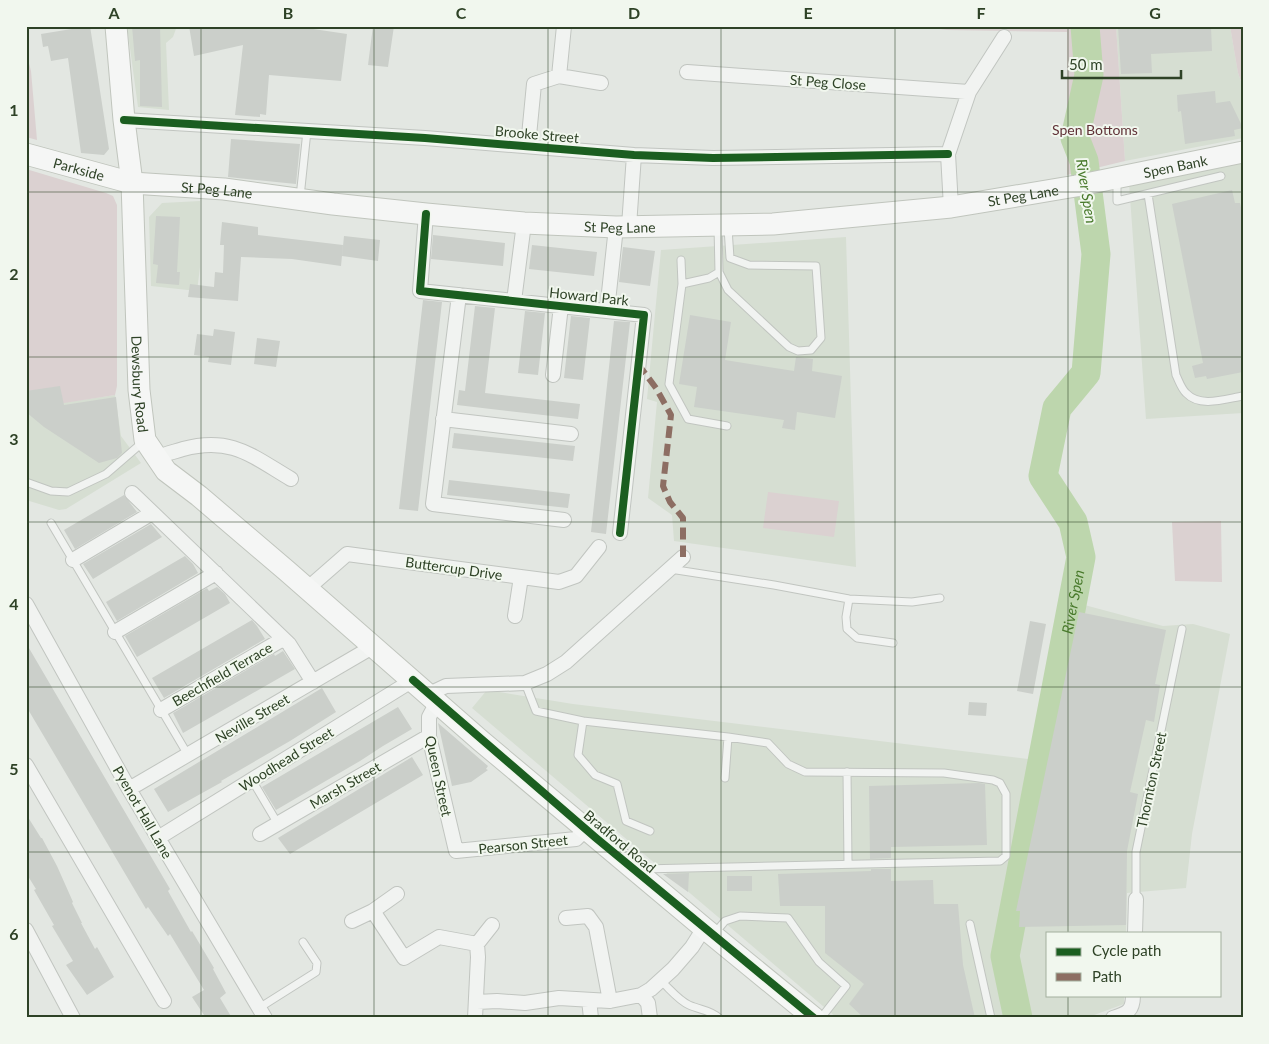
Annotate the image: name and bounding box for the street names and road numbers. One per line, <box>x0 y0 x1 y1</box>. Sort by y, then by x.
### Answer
street label: St Peg Close <box>789 71 867 93</box>
street label: Brooke Street <box>494 122 580 146</box>
street label: Spen Bank <box>1142 151 1210 181</box>
street label: Parkside <box>52 153 106 184</box>
street label: St Peg Lane <box>181 178 254 201</box>
street label: St Peg Lane <box>986 181 1060 209</box>
street label: St Peg Lane <box>584 217 656 236</box>
street label: Howard Park <box>548 283 630 309</box>
street label: Dewsbury Road <box>129 335 153 433</box>
street label: Buttercup Drive <box>404 553 504 583</box>
street label: Beechfield Terrace <box>169 638 275 710</box>
street label: Neville Street <box>212 690 292 746</box>
street label: Woodhead Street <box>236 723 336 795</box>
street label: Thornton Street <box>1133 730 1169 830</box>
street label: Queen Street <box>422 734 456 818</box>
street label: Marsh Street <box>306 758 384 812</box>
street label: Pyenot Hall Lane <box>110 763 176 861</box>
street label: Bradford Road <box>581 806 659 876</box>
street label: Pearson Street <box>478 831 568 857</box>

